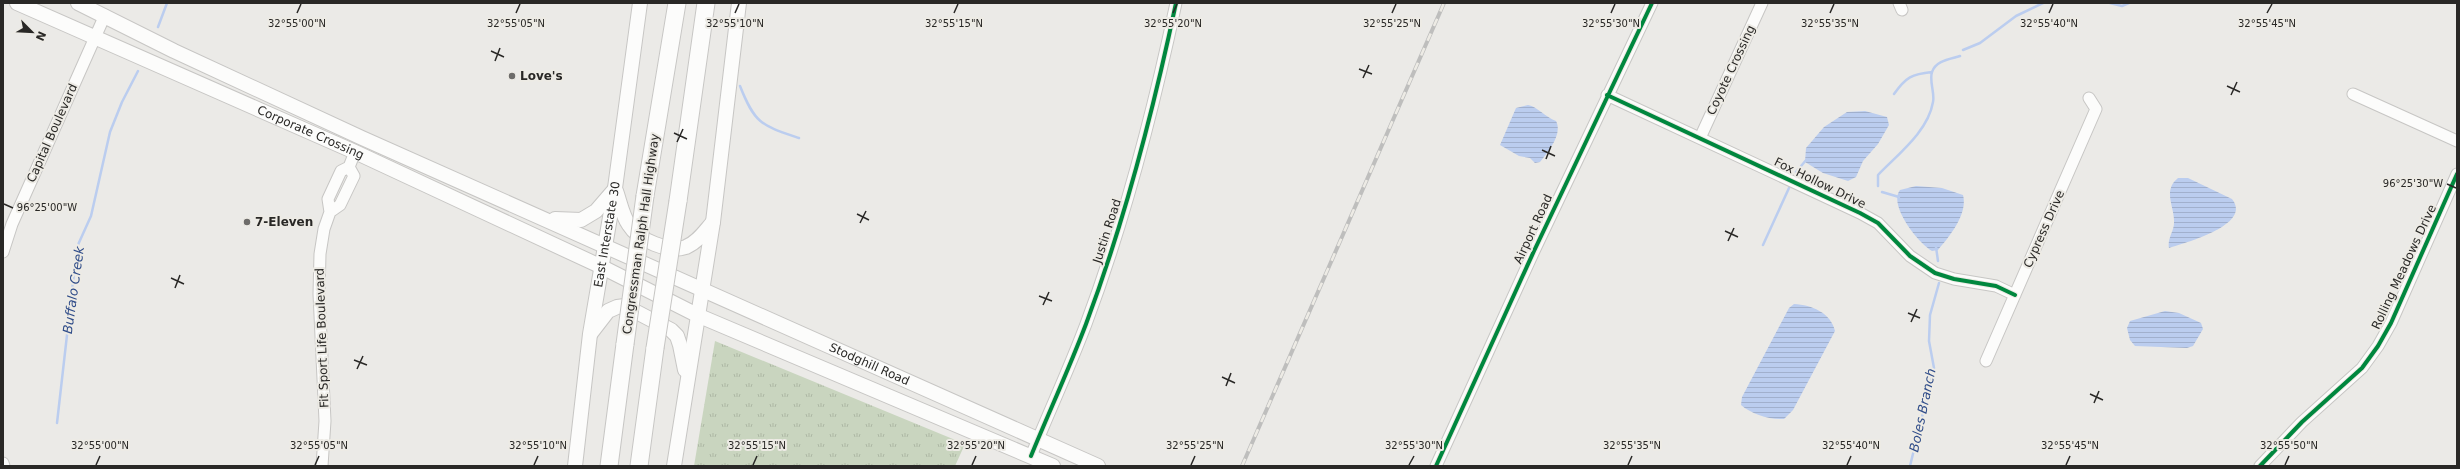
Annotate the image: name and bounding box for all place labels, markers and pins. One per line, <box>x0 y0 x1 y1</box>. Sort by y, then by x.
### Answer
place label: Love's <box>520 69 563 83</box>
marker: Love's <box>507 71 517 81</box>
place label: 7-Eleven <box>255 215 313 229</box>
marker: 7-Eleven <box>242 217 252 227</box>

